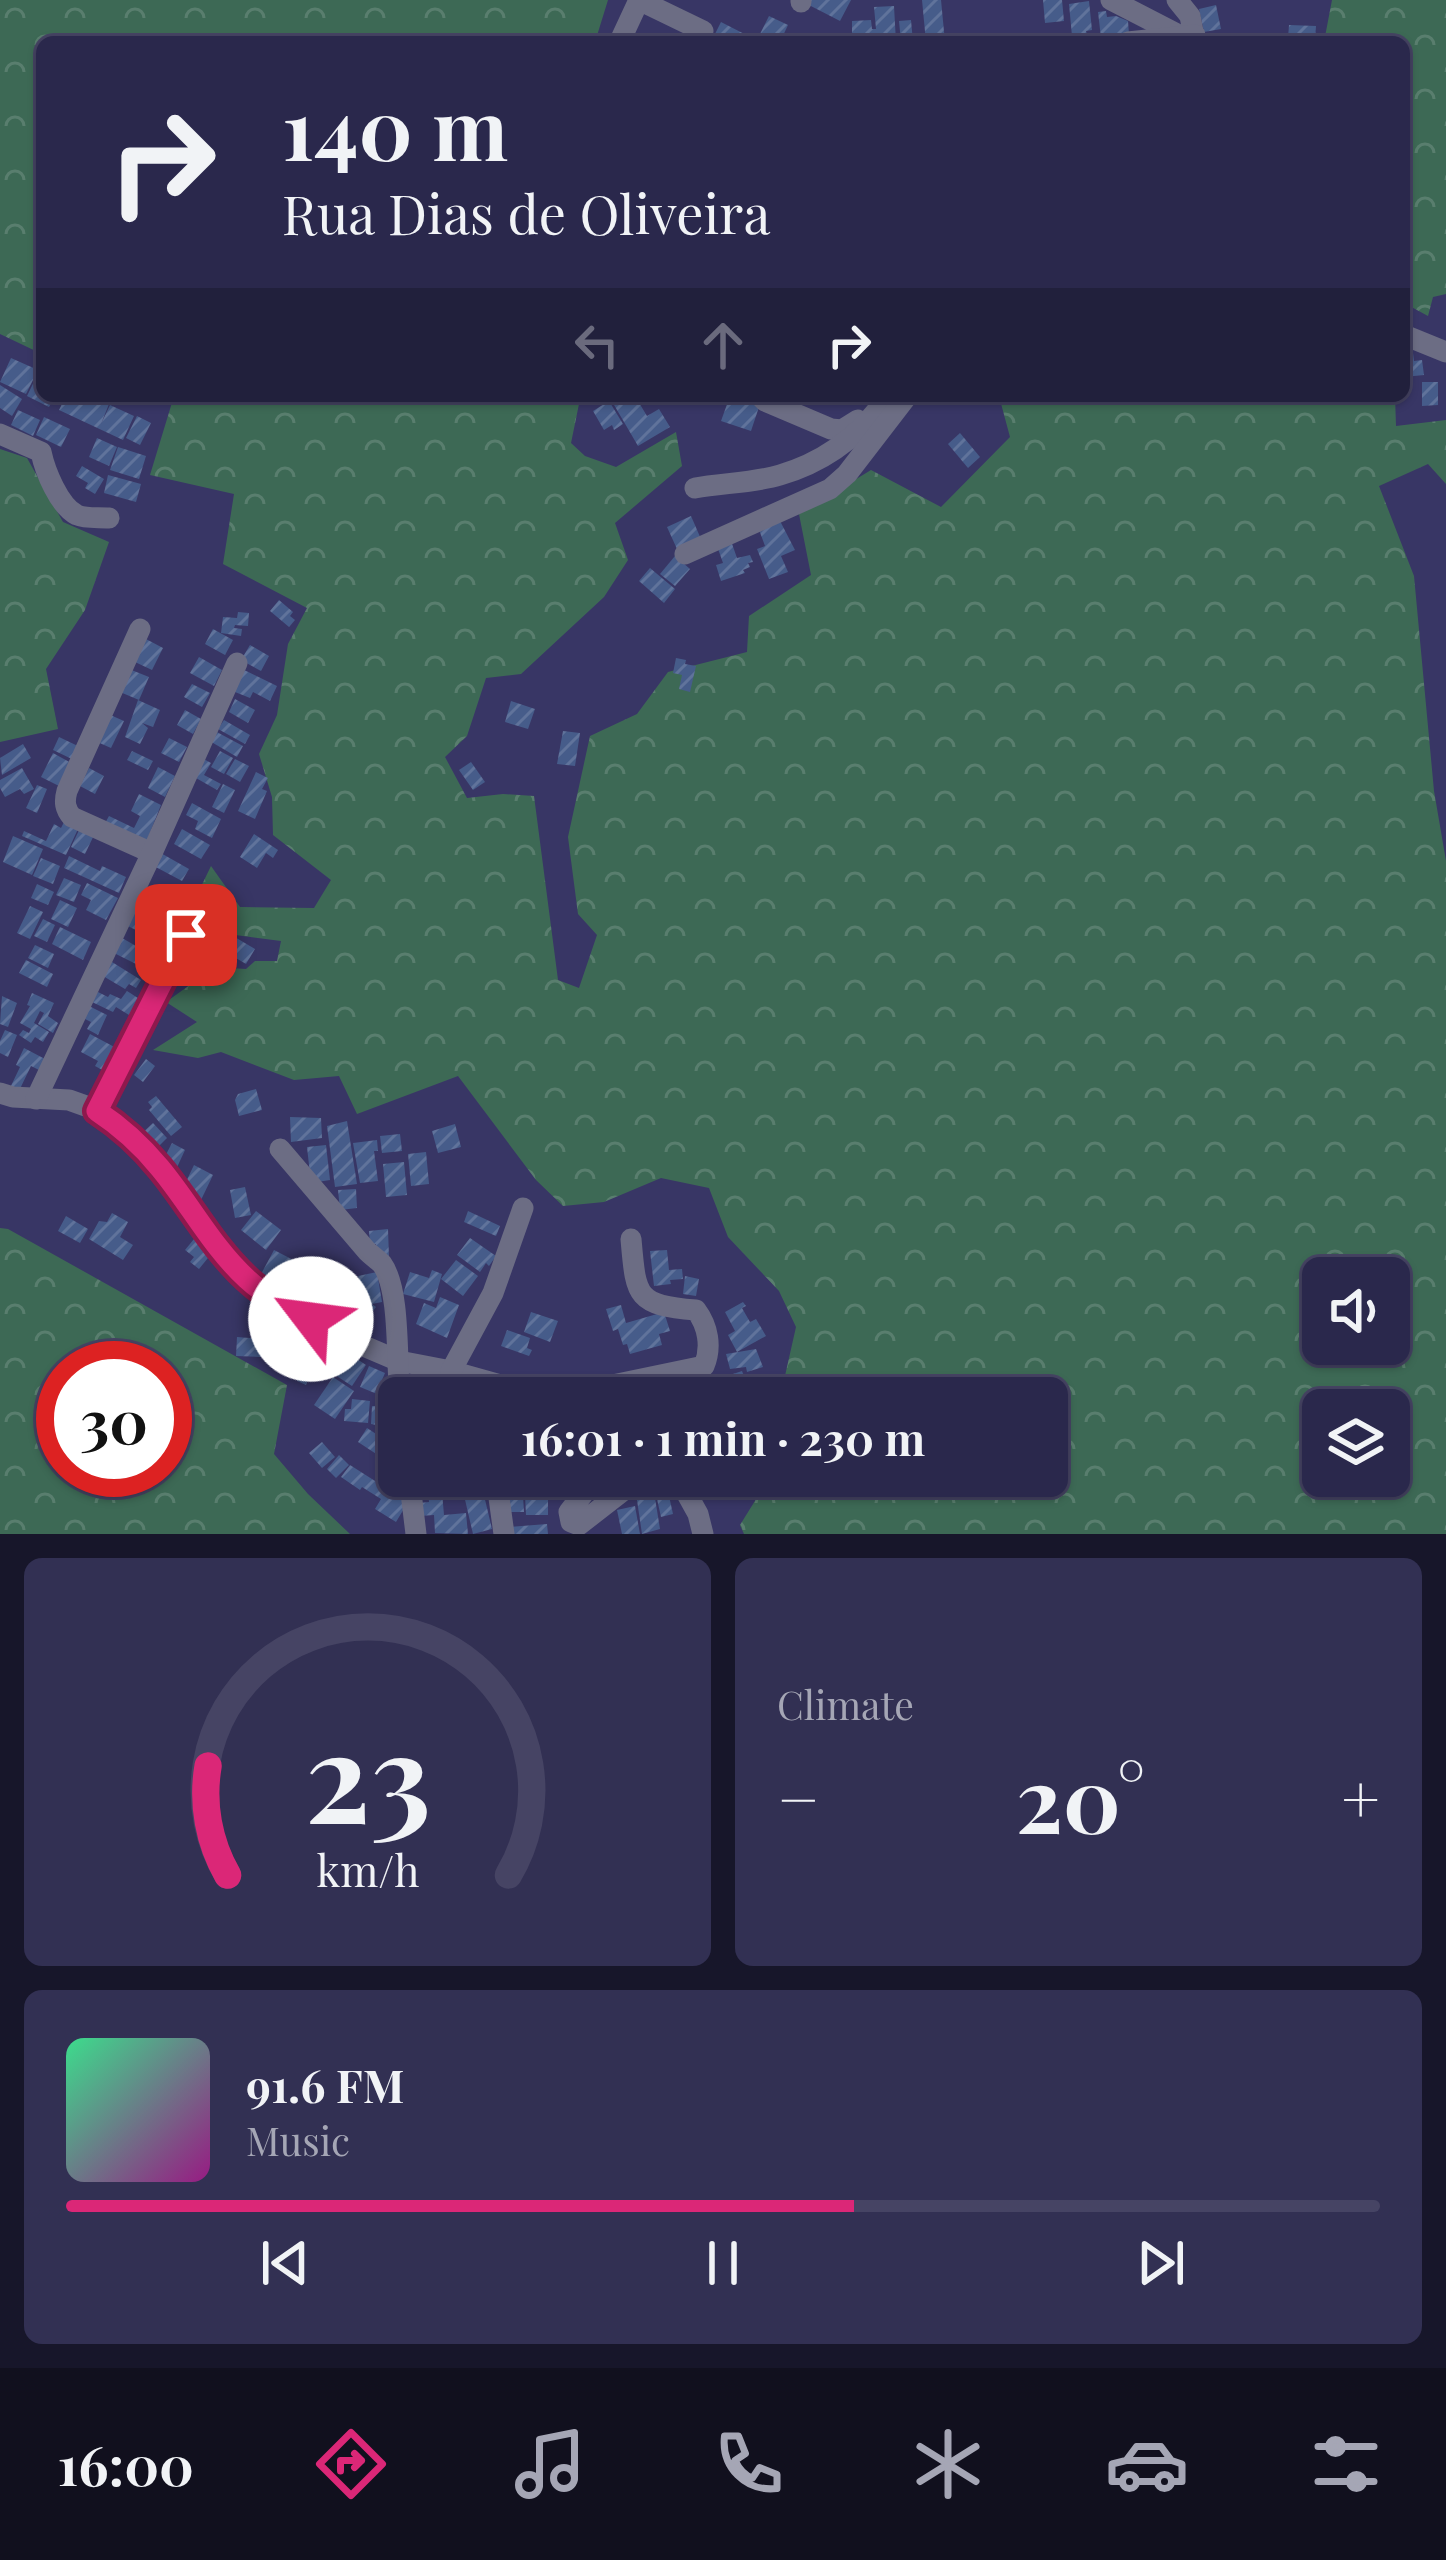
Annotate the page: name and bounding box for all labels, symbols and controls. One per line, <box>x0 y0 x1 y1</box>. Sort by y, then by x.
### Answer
text: 140 m <box>282 70 508 182</box>
icon: right <box>84 84 240 240</box>
text: Rua Dias de Oliveira <box>282 177 770 249</box>
icon: left <box>564 312 630 378</box>
icon: ahead <box>690 312 756 378</box>
icon: right <box>816 312 882 378</box>
pin <box>135 884 237 986</box>
icon: arrive <box>153 902 219 968</box>
position arrow <box>248 1256 374 1382</box>
map controls <box>1302 1257 1410 1497</box>
button: sound <box>1302 1257 1410 1365</box>
speed limit sign: 30 <box>36 1341 192 1497</box>
button: layers <box>1302 1389 1410 1497</box>
text: 16:01 · 1 min · 230 m <box>521 1407 925 1467</box>
text: Climate <box>777 1678 914 1730</box>
text: 23 <box>304 1689 431 1855</box>
text: 20° <box>1016 1737 1145 1857</box>
text: − <box>777 1753 820 1841</box>
text: + <box>1341 1753 1380 1841</box>
text: km/h <box>316 1841 419 1898</box>
text: 91.6 FM <box>246 2054 404 2114</box>
text: Music <box>246 2114 350 2166</box>
icon: previous <box>252 2230 318 2296</box>
icon: pause <box>690 2230 756 2296</box>
icon: next <box>1128 2230 1194 2296</box>
icon: directions <box>309 2422 393 2506</box>
icon: music <box>508 2422 592 2506</box>
icon: phone <box>707 2422 791 2506</box>
icon: climate <box>906 2422 990 2506</box>
icon: car <box>1105 2422 1189 2506</box>
icon: filters <box>1304 2422 1388 2506</box>
text: 16:00 <box>58 2428 194 2500</box>

